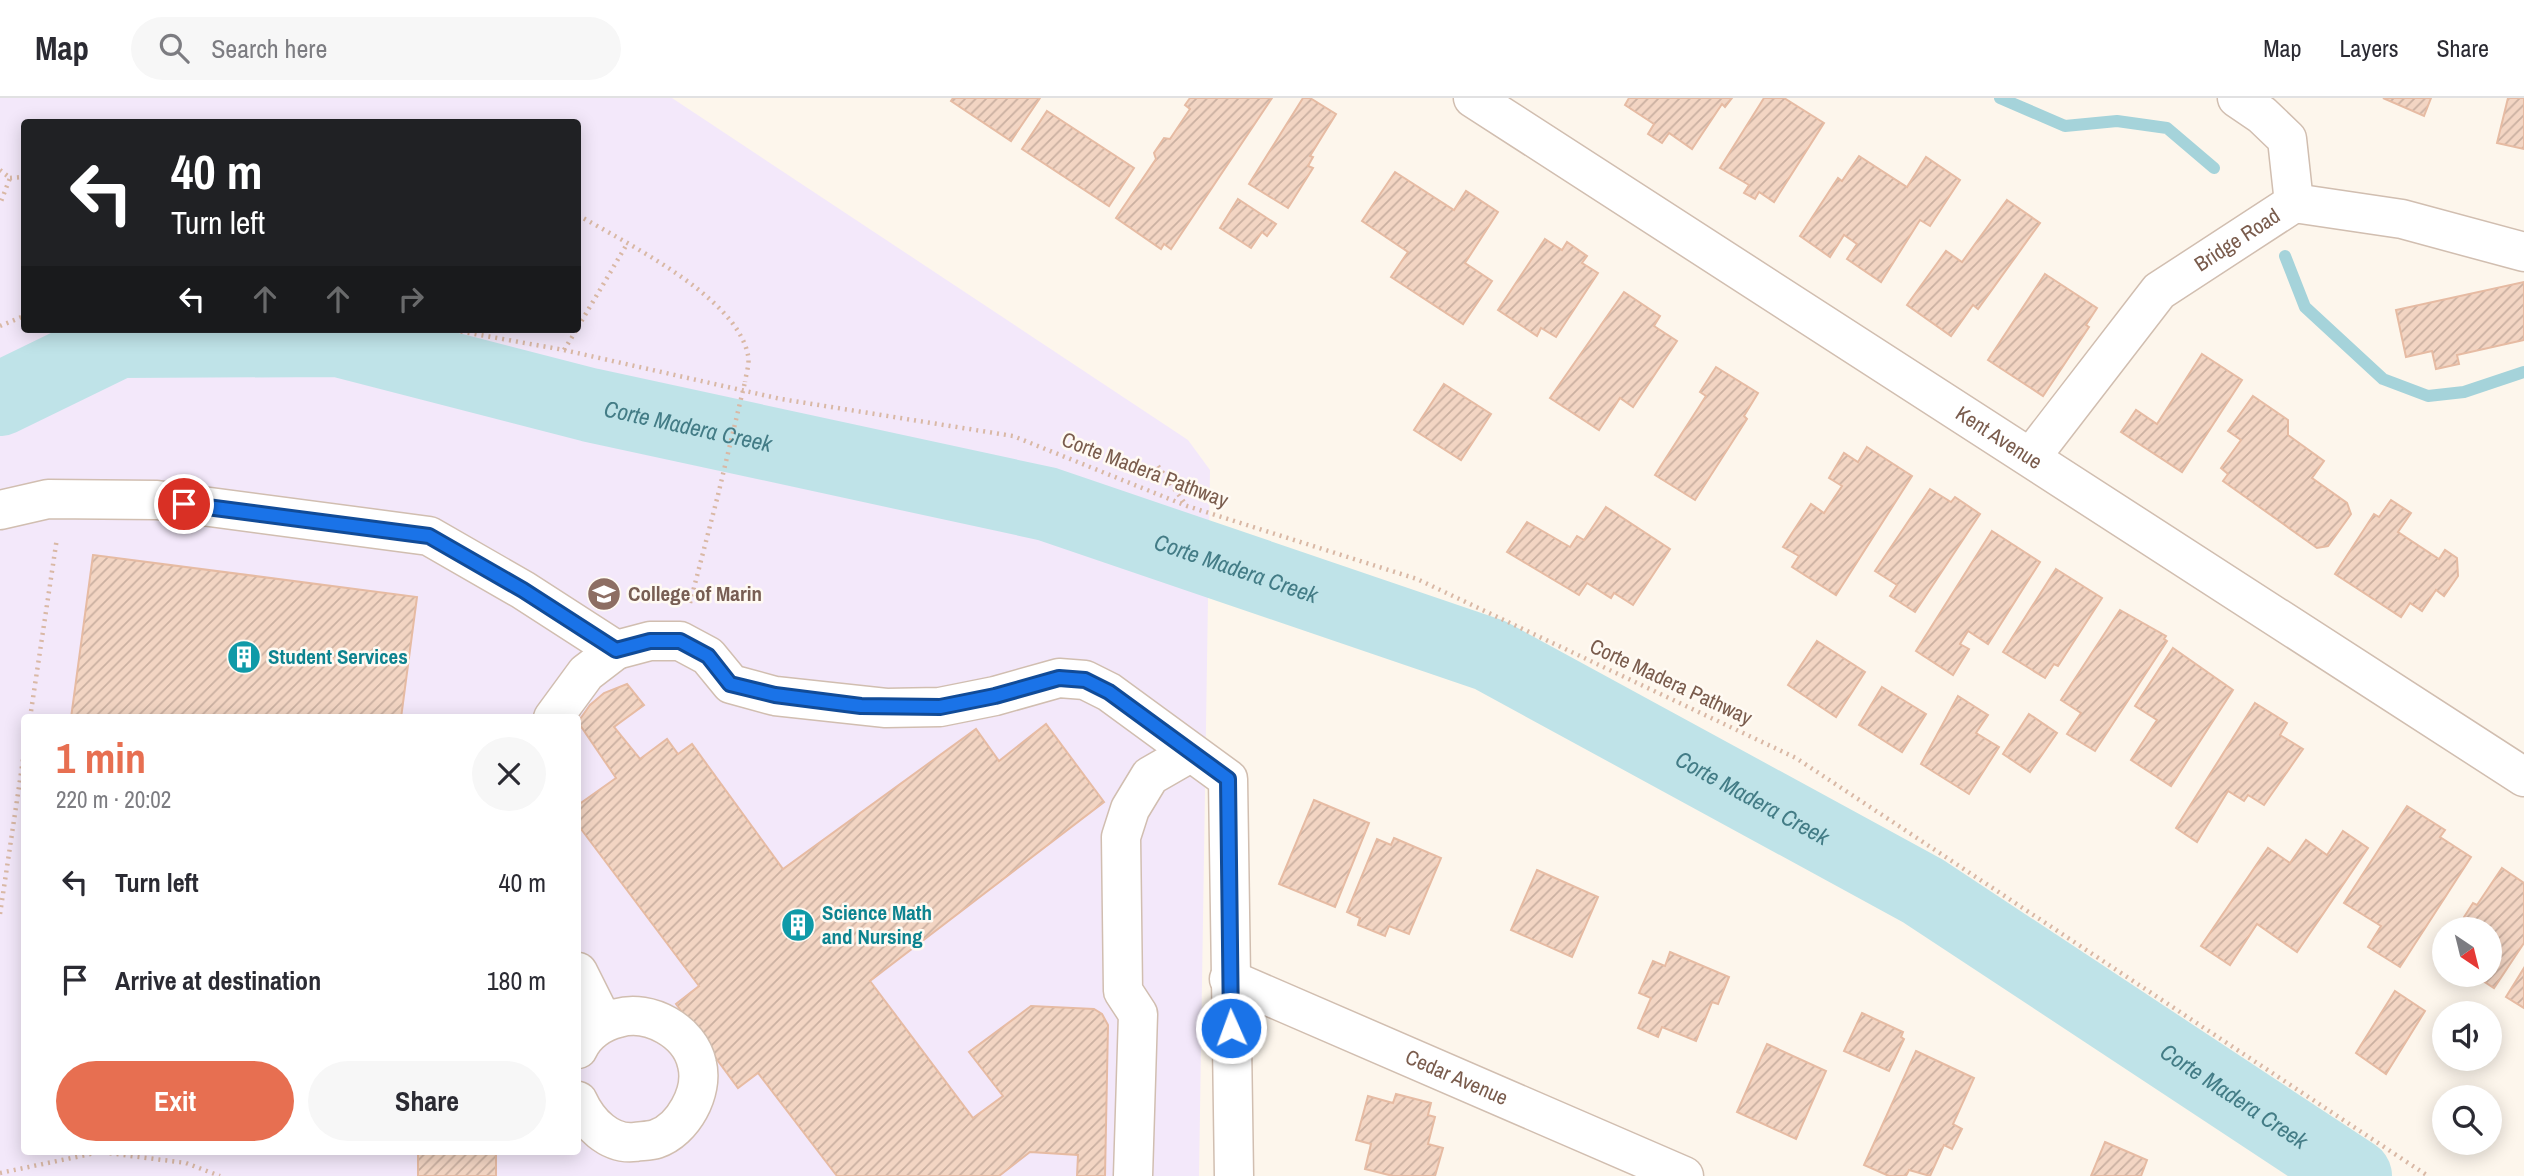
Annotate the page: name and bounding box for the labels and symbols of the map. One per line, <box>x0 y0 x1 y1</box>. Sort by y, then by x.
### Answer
street label: Bridge Road <box>2189 201 2285 278</box>
water label: Corte Madera Creek <box>601 393 777 459</box>
street label: Kent Avenue <box>1950 399 2048 476</box>
street label: Corte Madera Pathway <box>1058 424 1233 515</box>
pin <box>154 474 214 534</box>
water label: Corte Madera Creek <box>1150 526 1324 611</box>
school or university icon: College of Marin <box>585 575 623 613</box>
place label: College of Marin <box>628 579 762 608</box>
street label: Corte Madera Pathway <box>1585 631 1757 732</box>
building icon: Student Services <box>225 638 263 676</box>
place label: Student Services <box>268 642 408 671</box>
water label: Corte Madera Creek <box>1670 743 1836 853</box>
place label: Science Math and Nursing <box>822 898 932 951</box>
building icon: Science Math and Nursing <box>779 906 817 944</box>
north arrow <box>2432 917 2502 987</box>
position arrow <box>1194 991 1268 1065</box>
water label: Corte Madera Creek <box>2154 1036 2316 1157</box>
street label: Cedar Avenue <box>1401 1042 1513 1112</box>

